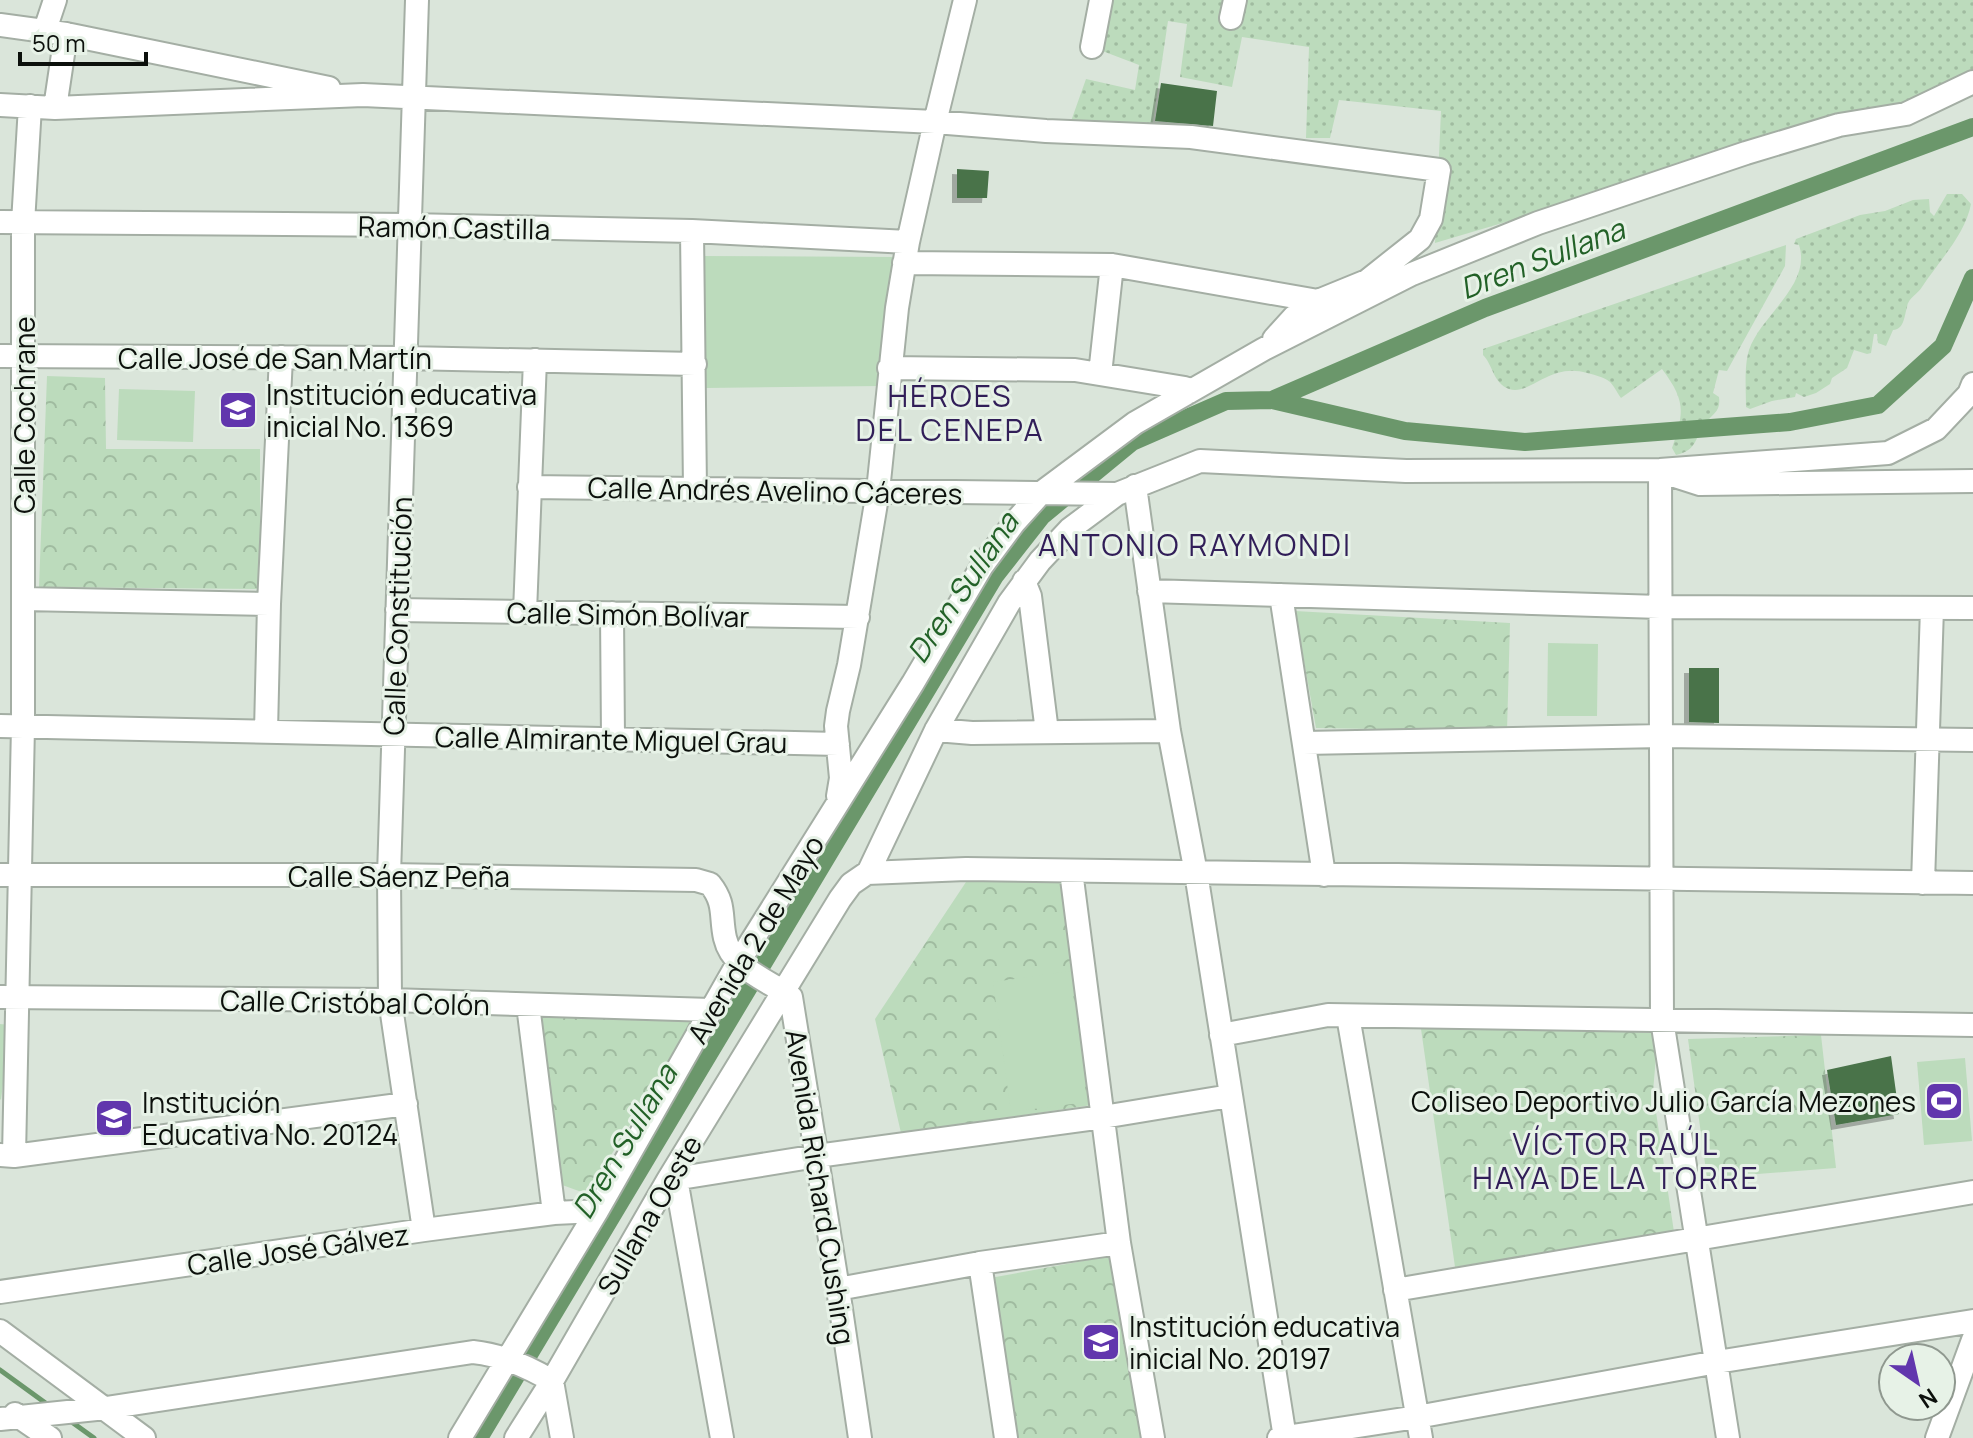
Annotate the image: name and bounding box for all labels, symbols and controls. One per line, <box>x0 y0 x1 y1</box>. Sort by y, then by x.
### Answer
scale bar <box>20 16 146 66</box>
text: 50 m <box>32 26 86 59</box>
street label: Ramón Castilla <box>358 206 550 248</box>
water label: Dren Sullana <box>1454 207 1631 308</box>
street label: Calle Cochrane <box>5 316 43 514</box>
street label: Calle José de San Martín <box>118 339 432 377</box>
place label: Institución educativa inicial No. 1369 <box>266 375 537 445</box>
district label: HÉROES DEL CENEPA <box>856 375 1044 450</box>
school or university icon: Institución educativa inicial No. 1369 <box>217 389 259 431</box>
street label: Calle Andrés Avelino Cáceres <box>587 468 963 512</box>
street label: Calle Constitución <box>374 496 420 736</box>
water label: Dren Sullana <box>897 503 1028 670</box>
district label: ANTONIO RAYMONDI <box>1038 524 1352 565</box>
street label: Calle Simón Bolívar <box>506 593 750 635</box>
street label: Calle Almirante Miguel Grau <box>434 717 788 761</box>
street label: Avenida 2 de Mayo <box>678 828 832 1050</box>
street label: Calle Sáenz Peña <box>288 857 510 895</box>
street label: Calle Cristóbal Colón <box>220 981 490 1023</box>
street label: Avenida Richard Cushing <box>777 1027 865 1347</box>
water label: Dren Sullana <box>562 1055 687 1226</box>
sports icon: Coliseo Deportivo Julio García Mezones <box>1923 1080 1965 1122</box>
place label: Coliseo Deportivo Julio García Mezones <box>1411 1082 1916 1120</box>
place label: Institución Educativa No. 20124 <box>142 1083 398 1153</box>
school or university icon: Institución Educativa No. 20124 <box>93 1097 135 1139</box>
district label: VÍCTOR RAÚL HAYA DE LA TORRE <box>1472 1123 1760 1198</box>
street label: Sullana Oeste <box>588 1128 710 1302</box>
street label: Calle José Gálvez <box>185 1215 411 1283</box>
place label: Institución educativa inicial No. 20197 <box>1129 1307 1400 1377</box>
school or university icon: Institución educativa inicial No. 20197 <box>1080 1321 1122 1363</box>
north arrow <box>1877 1342 1957 1422</box>
text: N <box>1913 1382 1943 1415</box>

